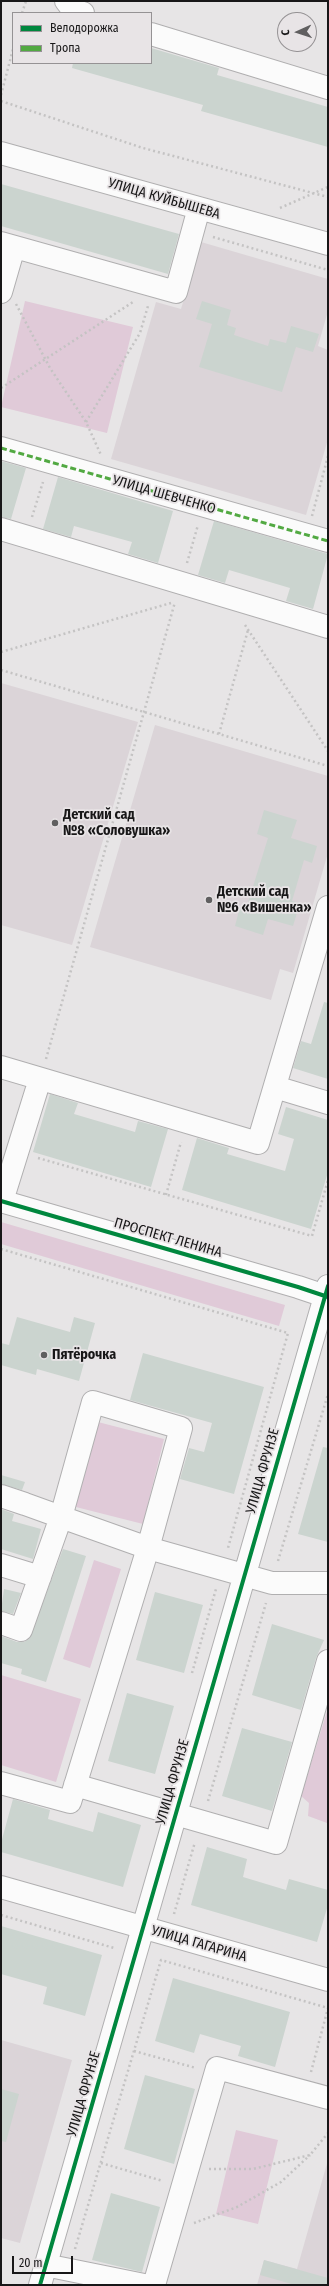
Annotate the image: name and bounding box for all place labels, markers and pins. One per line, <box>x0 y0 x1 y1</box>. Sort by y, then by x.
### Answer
place label: Детский сад №8 «Соловушка» <box>63 807 170 840</box>
marker: Детский сад №8 «Соловушка» <box>50 818 60 828</box>
place label: Детский сад №6 «Вишенка» <box>217 884 312 916</box>
marker: Детский сад №6 «Вишенка» <box>204 895 214 905</box>
place label: Пятёрочка <box>52 1347 116 1363</box>
marker: Пятёрочка <box>39 1350 49 1360</box>

